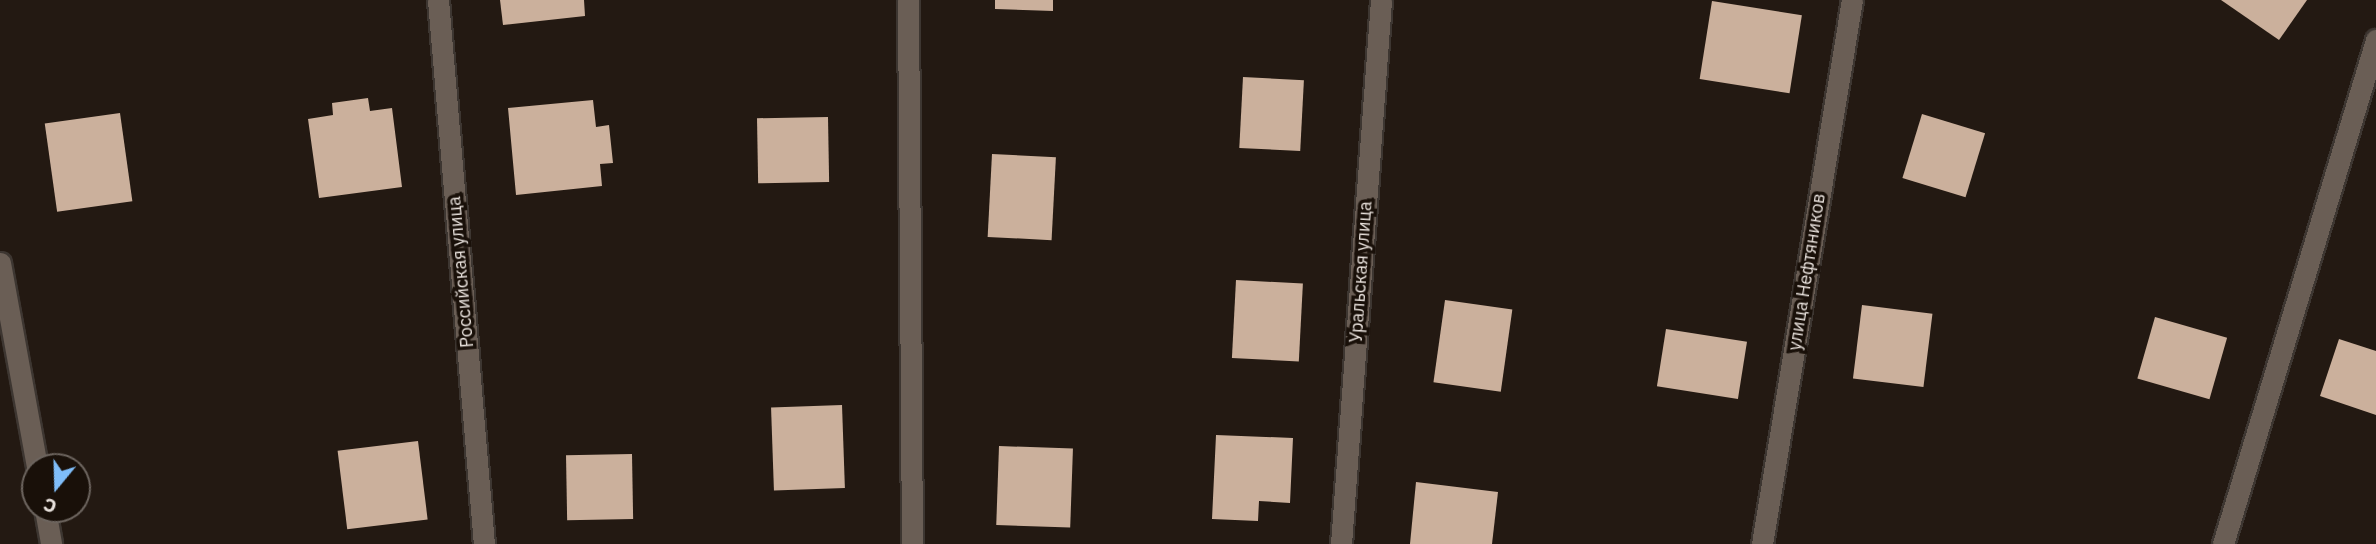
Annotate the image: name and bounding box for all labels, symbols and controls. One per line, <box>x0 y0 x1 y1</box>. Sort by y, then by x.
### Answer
street label: улица Нефтяников <box>1784 192 1830 352</box>
street label: Российская улица <box>444 195 478 349</box>
street label: Уральская улица <box>1345 200 1377 344</box>
north arrow <box>21 453 91 523</box>
text: С <box>40 493 60 519</box>

